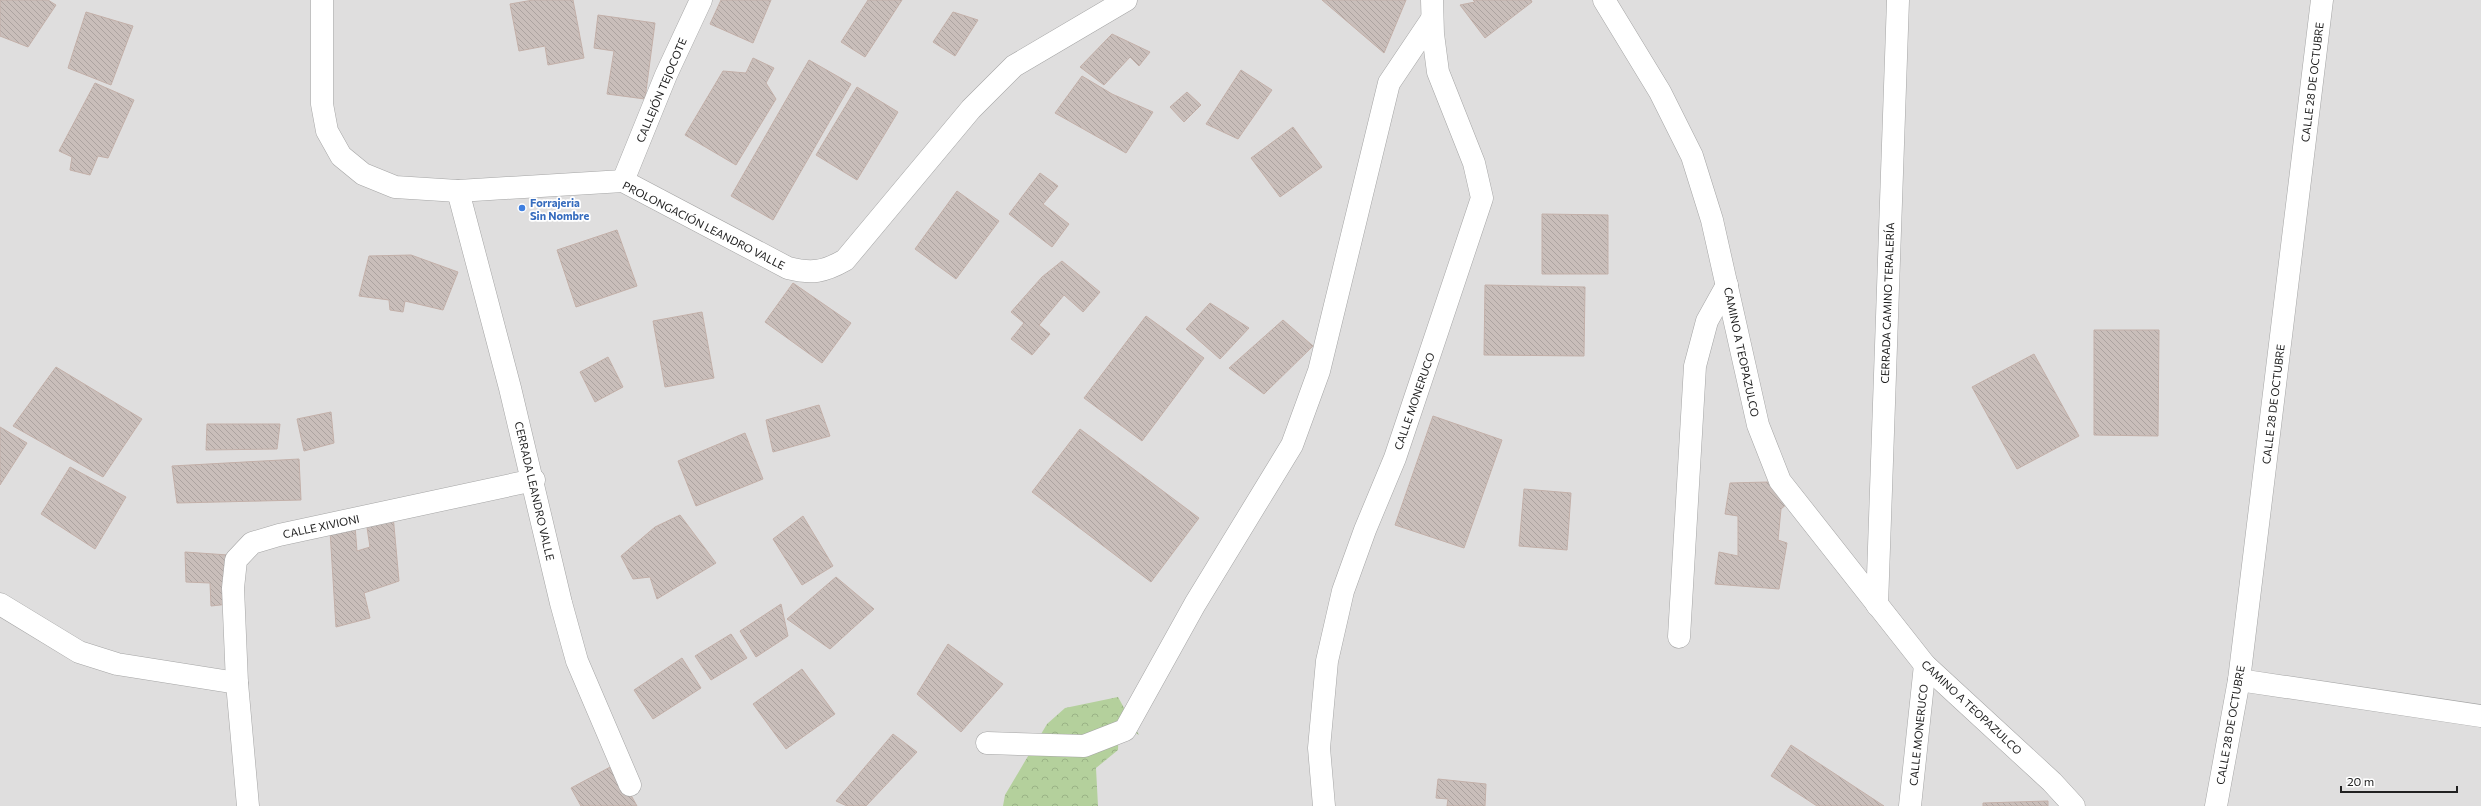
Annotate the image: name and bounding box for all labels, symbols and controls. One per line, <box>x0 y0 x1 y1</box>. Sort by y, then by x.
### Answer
street label: CALLE 28 DE OCTUBRE <box>2298 21 2326 143</box>
street label: CALLEJÓN TEJOCOTE <box>632 35 690 145</box>
street label: PROLONGACIÓN LEANDRO VALLE <box>621 177 788 272</box>
place label: Forrajeria Sin Nombre <box>530 196 589 222</box>
marker: Forrajeria Sin Nombre <box>517 203 527 213</box>
street label: CERRADA CAMINO TERALERÍA <box>1877 222 1896 384</box>
street label: CAMINO A TEOPAZULCO <box>1722 286 1762 418</box>
street label: CALLE 28 DE OCTUBRE <box>2259 343 2287 465</box>
street label: CALLE MONERUCO <box>1391 351 1437 451</box>
street label: CERRADA LEANDRO VALLE <box>513 420 557 562</box>
street label: CALLE XIVIONI <box>282 512 360 540</box>
street label: CAMINO A TEOPAZULCO <box>1919 657 2025 757</box>
street label: CALLE 28 DE OCTUBRE <box>2213 665 2247 785</box>
street label: CALLE MONERUCO <box>1906 683 1930 787</box>
scale bar <box>2341 768 2457 794</box>
text: 20 m <box>2347 774 2374 788</box>

